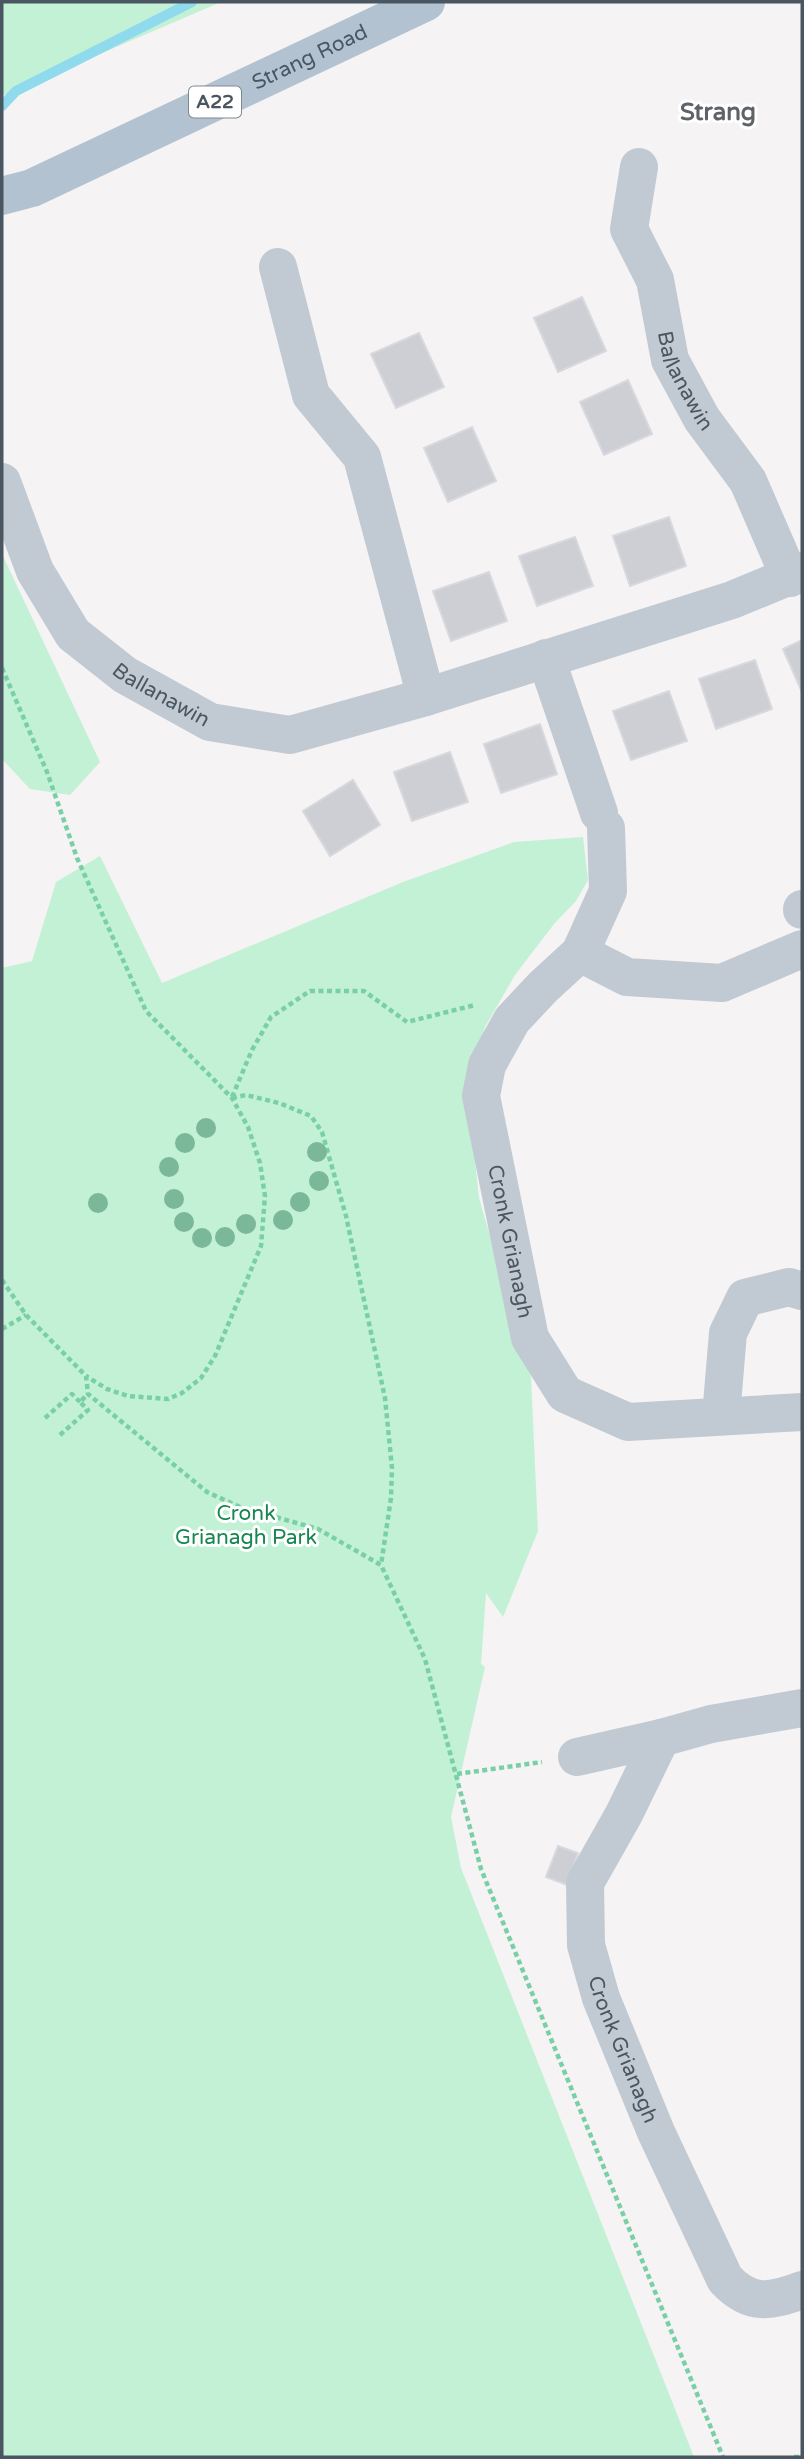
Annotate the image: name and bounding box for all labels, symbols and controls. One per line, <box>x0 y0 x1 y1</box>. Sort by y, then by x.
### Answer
street label: Strang Road <box>248 19 371 95</box>
road number: A22 <box>189 86 241 118</box>
district label: Strang <box>680 98 756 127</box>
street label: Ballanawin <box>652 329 719 436</box>
street label: Ballanawin <box>107 657 214 732</box>
street label: Cronk Grianagh <box>483 1162 538 1321</box>
park label: Cronk Grianagh Park <box>175 1501 317 1550</box>
street label: Cronk Grianagh <box>583 1973 663 2127</box>

